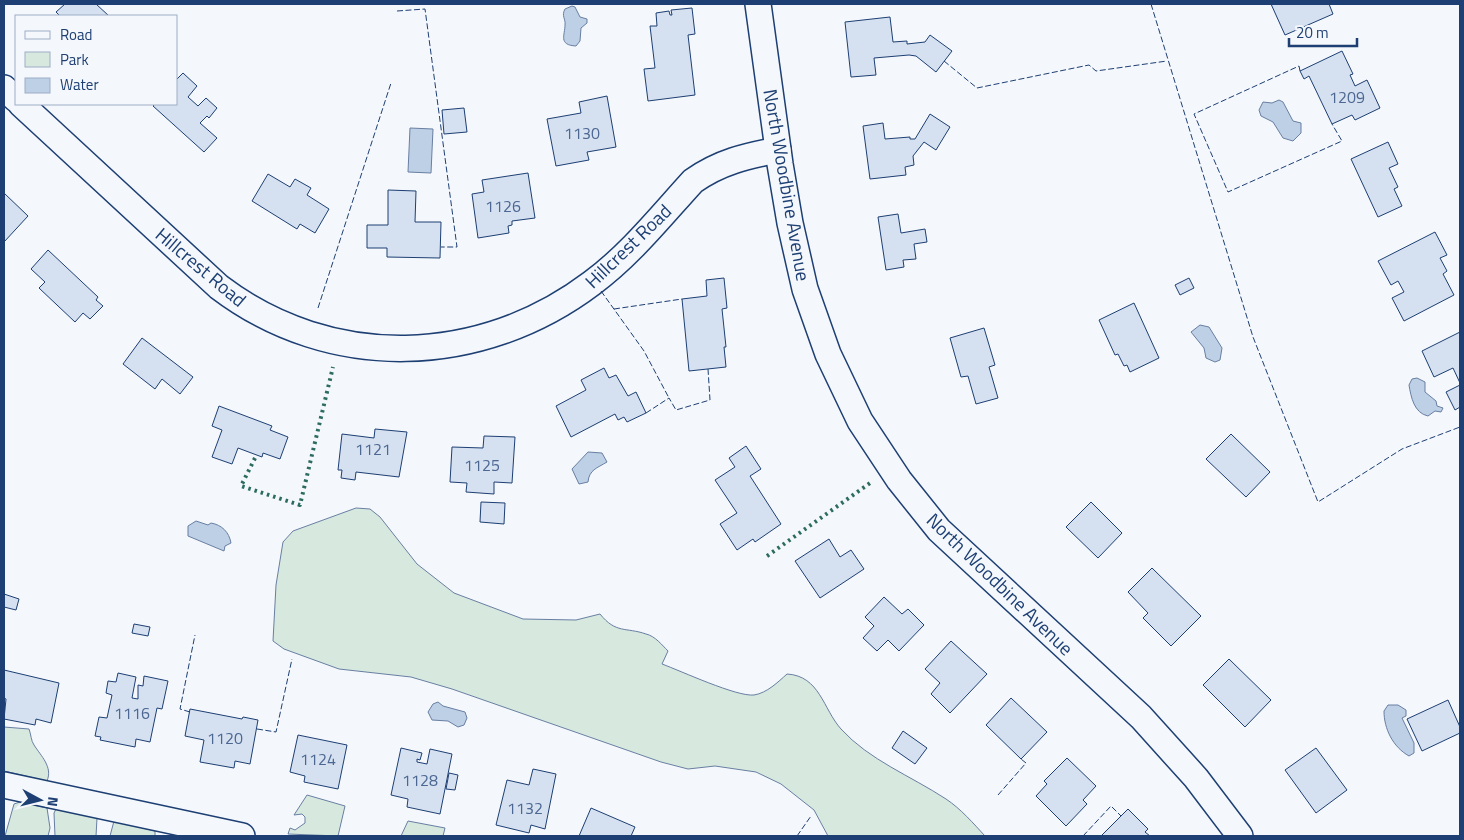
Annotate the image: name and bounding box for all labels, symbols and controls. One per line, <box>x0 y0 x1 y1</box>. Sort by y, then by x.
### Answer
legend <box>15 15 178 105</box>
scale bar <box>1289 15 1356 47</box>
text: 20 m <box>1296 21 1329 44</box>
text: Road <box>60 23 92 46</box>
text: Park <box>60 48 89 71</box>
text: Water <box>60 73 99 96</box>
house number: 1209 <box>1329 85 1365 109</box>
street label: North Woodbine Avenue <box>756 87 819 283</box>
house number: 1130 <box>564 121 600 145</box>
house number: 1126 <box>485 194 521 218</box>
street label: Hillcrest Road <box>578 197 678 295</box>
street label: Hillcrest Road <box>150 220 253 313</box>
house number: 1121 <box>355 437 391 461</box>
house number: 1125 <box>464 453 500 477</box>
street label: North Woodbine Avenue <box>920 506 1080 662</box>
house number: 1116 <box>114 701 150 725</box>
house number: 1120 <box>207 726 243 750</box>
house number: 1124 <box>300 747 336 771</box>
house number: 1128 <box>402 768 438 792</box>
north arrow <box>15 775 65 825</box>
text: N <box>42 796 64 808</box>
house number: 1132 <box>507 796 543 820</box>

